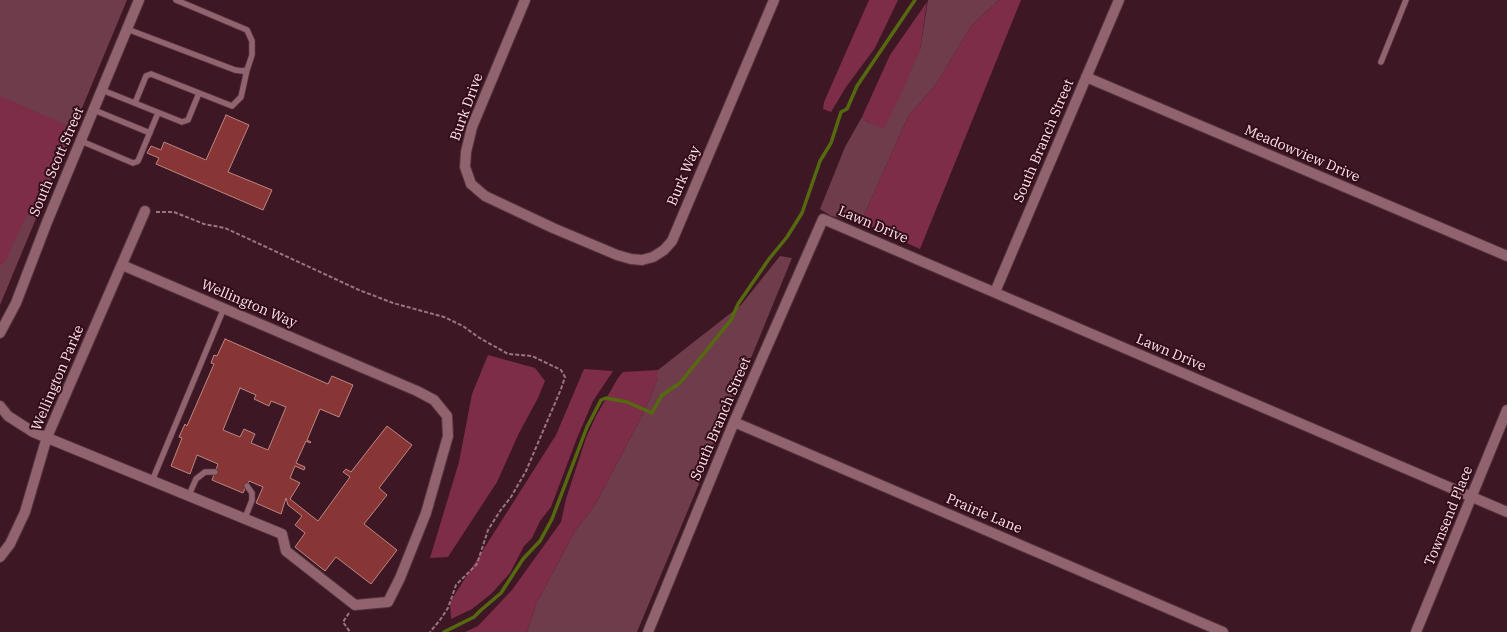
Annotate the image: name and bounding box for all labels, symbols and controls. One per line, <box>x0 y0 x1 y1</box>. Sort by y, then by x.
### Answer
street label: Burk Drive <box>447 71 487 143</box>
street label: South Branch Street <box>1010 77 1078 205</box>
street label: South Scott Street <box>26 105 88 219</box>
street label: Meadowview Drive <box>1242 122 1362 186</box>
street label: Burk Way <box>664 144 704 208</box>
street label: Lawn Drive <box>836 203 910 247</box>
street label: Wellington Way <box>199 276 299 332</box>
street label: Wellington Parke <box>28 323 88 433</box>
street label: Lawn Drive <box>1134 331 1208 375</box>
street label: South Branch Street <box>687 355 755 483</box>
street label: Townsend Place <box>1421 464 1477 568</box>
street label: Prairie Lane <box>944 491 1024 537</box>

